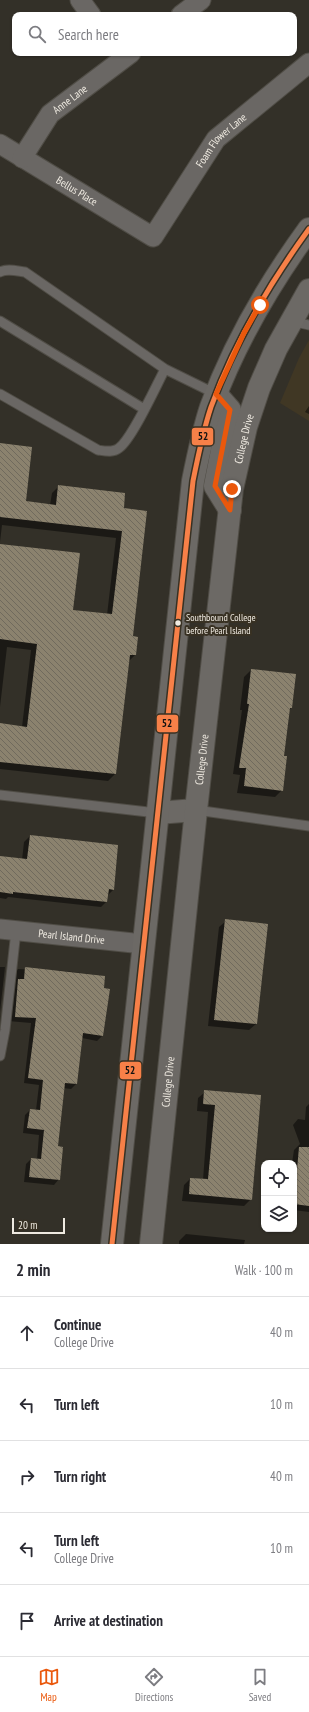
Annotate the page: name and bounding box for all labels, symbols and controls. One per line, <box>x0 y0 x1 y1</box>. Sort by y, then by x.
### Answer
search box <box>12 12 297 56</box>
icon: search <box>26 23 48 45</box>
text: Search here <box>58 25 119 44</box>
street label: Anne Lane <box>50 81 90 117</box>
street label: Foam Flower Lane <box>193 110 250 170</box>
street label: Bellus Place <box>54 173 101 209</box>
route start <box>251 296 269 314</box>
street label: College Drive <box>231 412 257 465</box>
line badge: 52 <box>191 427 214 446</box>
text: 52 <box>198 429 208 443</box>
route end <box>223 480 241 498</box>
place label: Southbound College before Pearl Island <box>186 611 256 637</box>
marker: Southbound College before Pearl Island <box>173 618 183 628</box>
line badge: 52 <box>156 714 179 733</box>
text: 52 <box>162 716 172 730</box>
street label: College Drive <box>192 733 211 786</box>
street label: Pearl Island Drive <box>38 926 106 947</box>
street label: College Drive <box>158 1055 177 1108</box>
line badge: 52 <box>119 1061 142 1080</box>
text: 52 <box>125 1063 135 1077</box>
map controls <box>261 1160 297 1232</box>
button: locate <box>261 1160 297 1196</box>
button: layers <box>261 1196 297 1232</box>
scale bar <box>12 1216 65 1235</box>
text: 20 m <box>18 1218 37 1232</box>
text: 2 min <box>16 1259 50 1281</box>
text: Walk · 100 m <box>235 1262 293 1279</box>
text: Continue <box>54 1315 101 1334</box>
icon: ahead <box>16 1322 38 1344</box>
text: 40 m <box>270 1324 293 1341</box>
text: College Drive <box>54 1334 114 1351</box>
icon: left <box>16 1394 38 1416</box>
text: Turn left <box>54 1395 99 1414</box>
text: 10 m <box>270 1396 293 1413</box>
icon: right <box>16 1466 38 1488</box>
text: Turn right <box>54 1467 106 1486</box>
text: 40 m <box>270 1468 293 1485</box>
text: Turn left <box>54 1531 99 1550</box>
icon: left <box>16 1538 38 1560</box>
text: 10 m <box>270 1540 293 1557</box>
text: College Drive <box>54 1550 114 1567</box>
icon: arrive <box>16 1610 38 1632</box>
text: Arrive at destination <box>54 1611 163 1630</box>
tab: Map <box>38 1666 60 1704</box>
tab: Directions <box>135 1666 173 1704</box>
tab: Saved <box>249 1666 271 1704</box>

